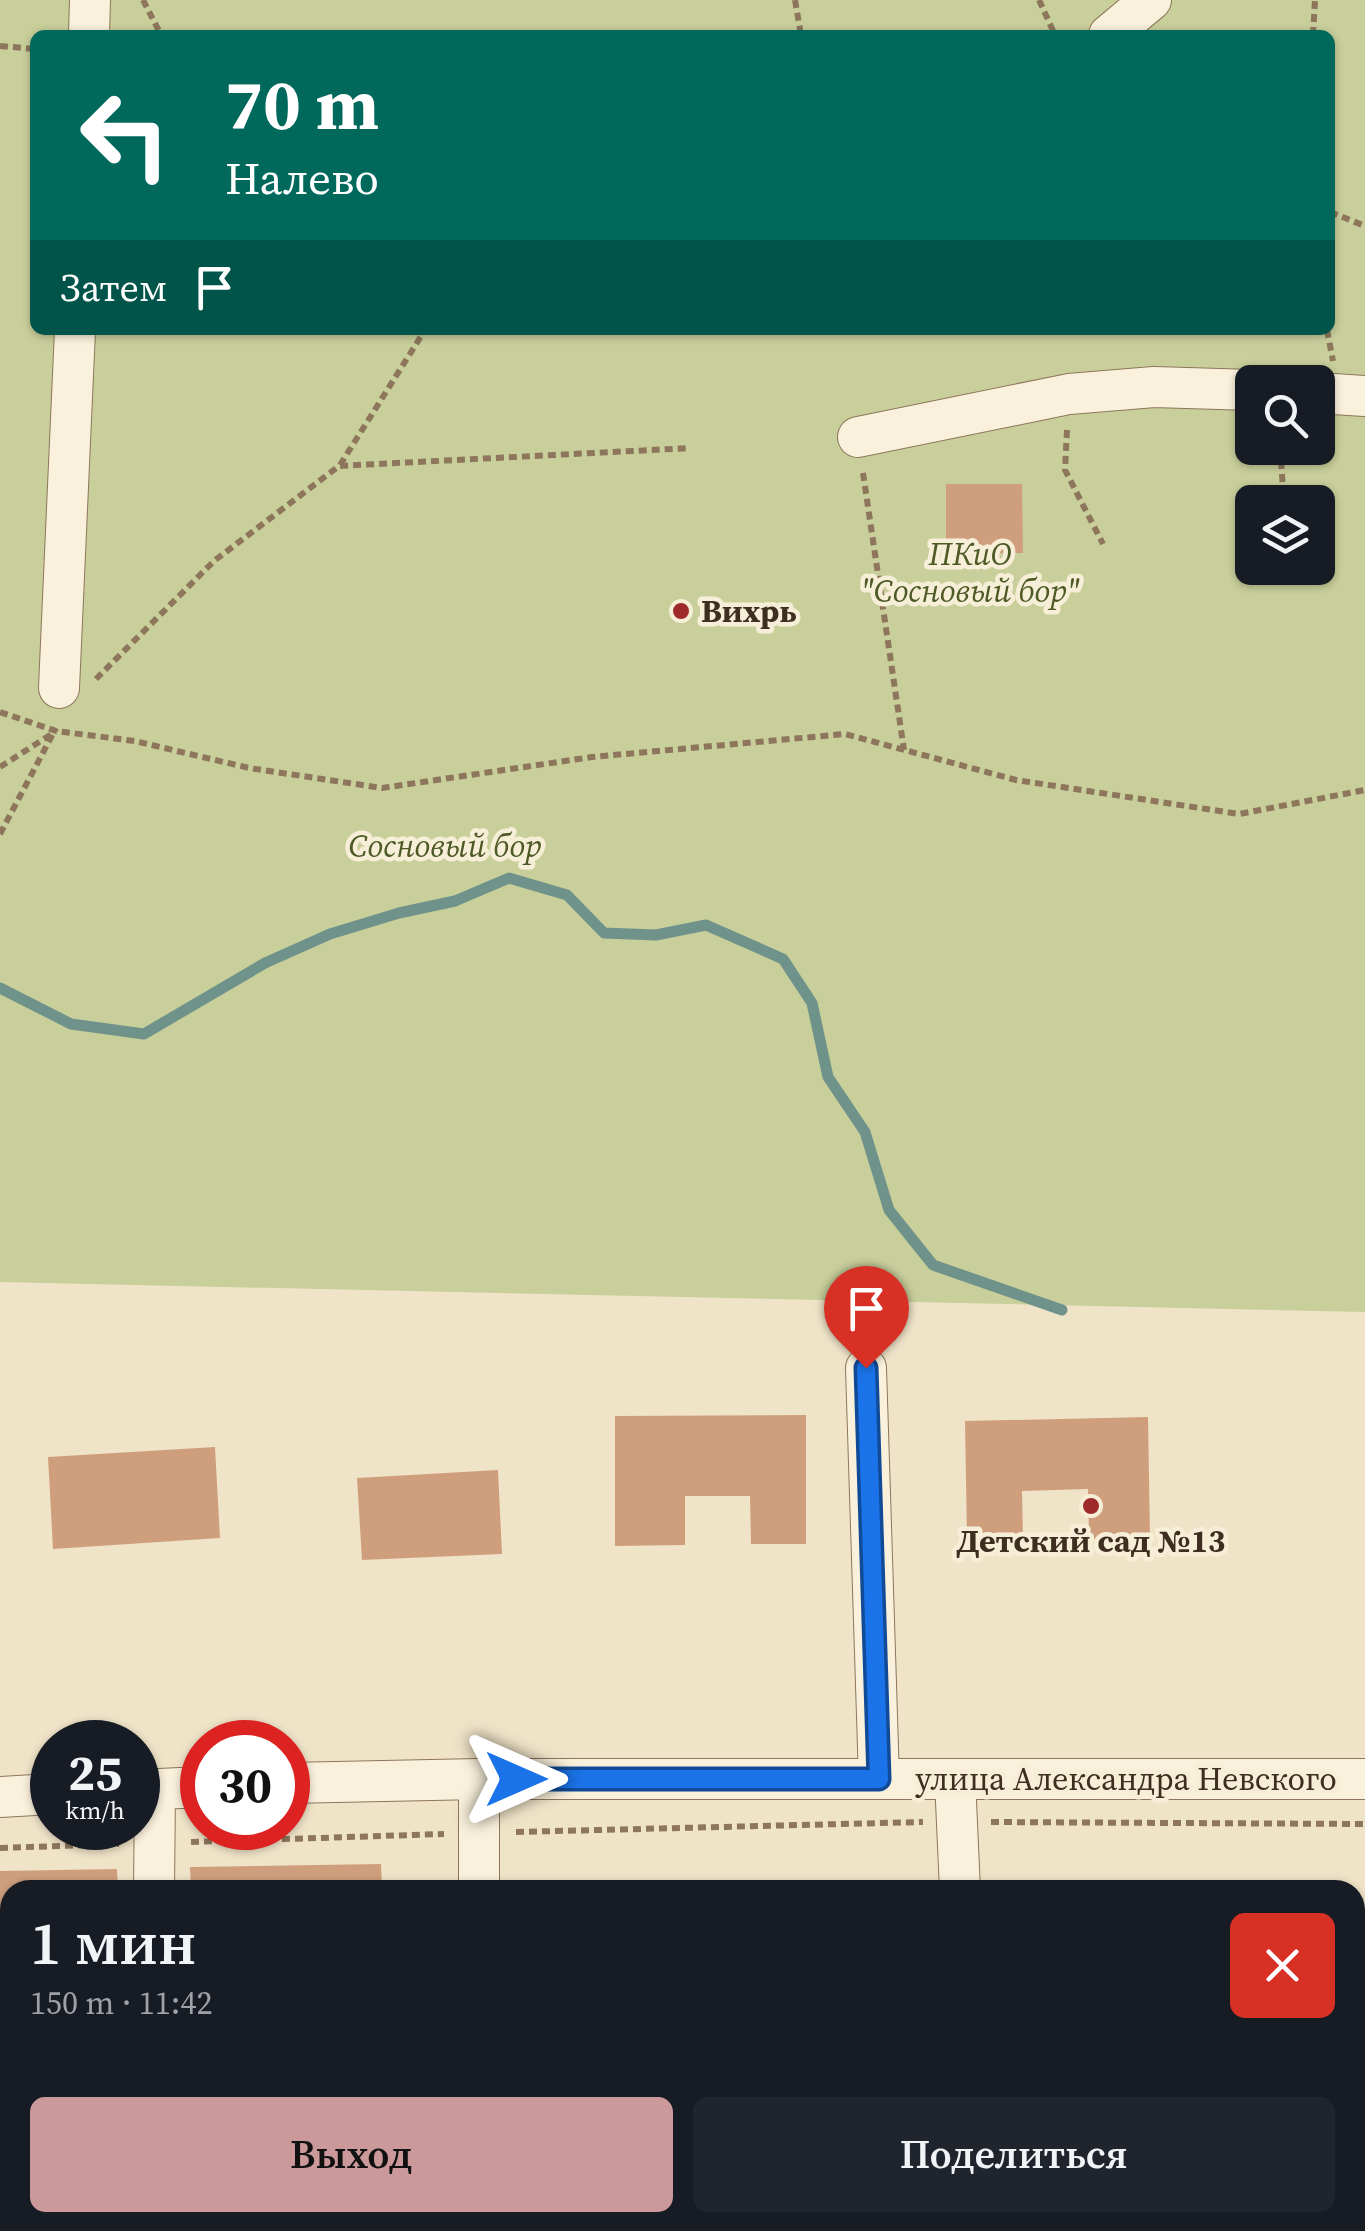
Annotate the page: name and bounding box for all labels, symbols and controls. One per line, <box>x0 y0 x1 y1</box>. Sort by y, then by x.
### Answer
text: 70 m <box>225 56 379 152</box>
icon: left <box>60 70 190 200</box>
text: Налево <box>225 147 379 209</box>
icon: arrive <box>187 260 242 315</box>
text: Затем <box>60 262 167 314</box>
map controls <box>1235 365 1335 585</box>
button: search <box>1235 365 1335 465</box>
button: layers <box>1235 485 1335 585</box>
park label: ПКиО "Сосновый бор" <box>860 532 1080 613</box>
place label: Вихрь <box>701 589 796 633</box>
marker: Вихрь <box>670 600 692 622</box>
park label: Сосновый бор <box>349 824 541 868</box>
pin <box>824 1266 909 1369</box>
icon: arrive <box>839 1281 894 1336</box>
marker: Детский сад №13 <box>1080 1495 1102 1517</box>
place label: Детский сад №13 <box>957 1519 1225 1563</box>
speed limit sign: 30 <box>180 1720 310 1850</box>
position arrow <box>464 1727 568 1831</box>
text: 25 <box>68 1738 122 1807</box>
street label: улица Александра Невского <box>915 1757 1337 1801</box>
text: km/h <box>65 1793 125 1827</box>
text: 1 мин <box>30 1902 196 1984</box>
button: close <box>1230 1913 1335 2018</box>
text: 150 m · 11:42 <box>30 1981 212 2025</box>
button: Выход <box>30 2097 673 2212</box>
button: Поделиться <box>693 2097 1335 2212</box>

